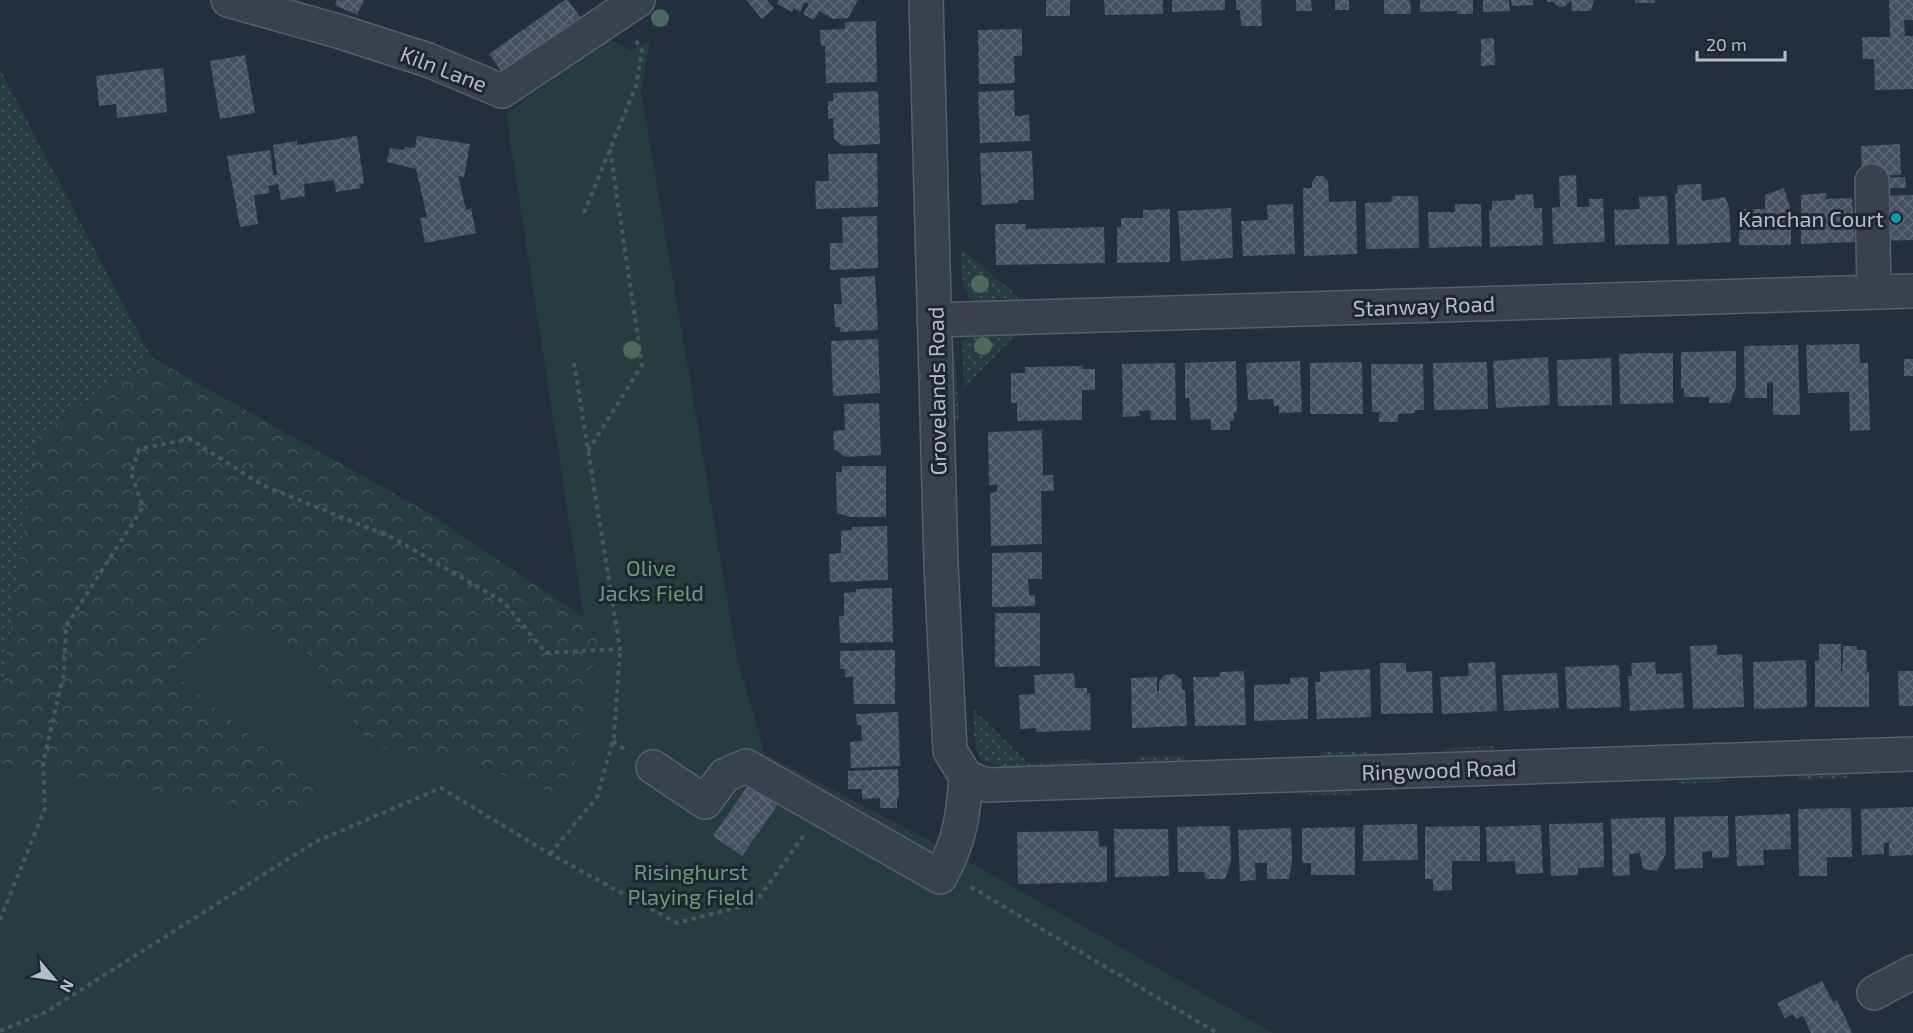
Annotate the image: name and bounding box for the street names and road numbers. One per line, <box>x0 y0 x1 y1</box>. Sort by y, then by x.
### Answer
street label: Kiln Lane <box>397 40 491 96</box>
street label: Stanway Road <box>1352 290 1496 320</box>
street label: Grovelands Road <box>922 306 950 476</box>
street label: Ringwood Road <box>1361 753 1517 785</box>

